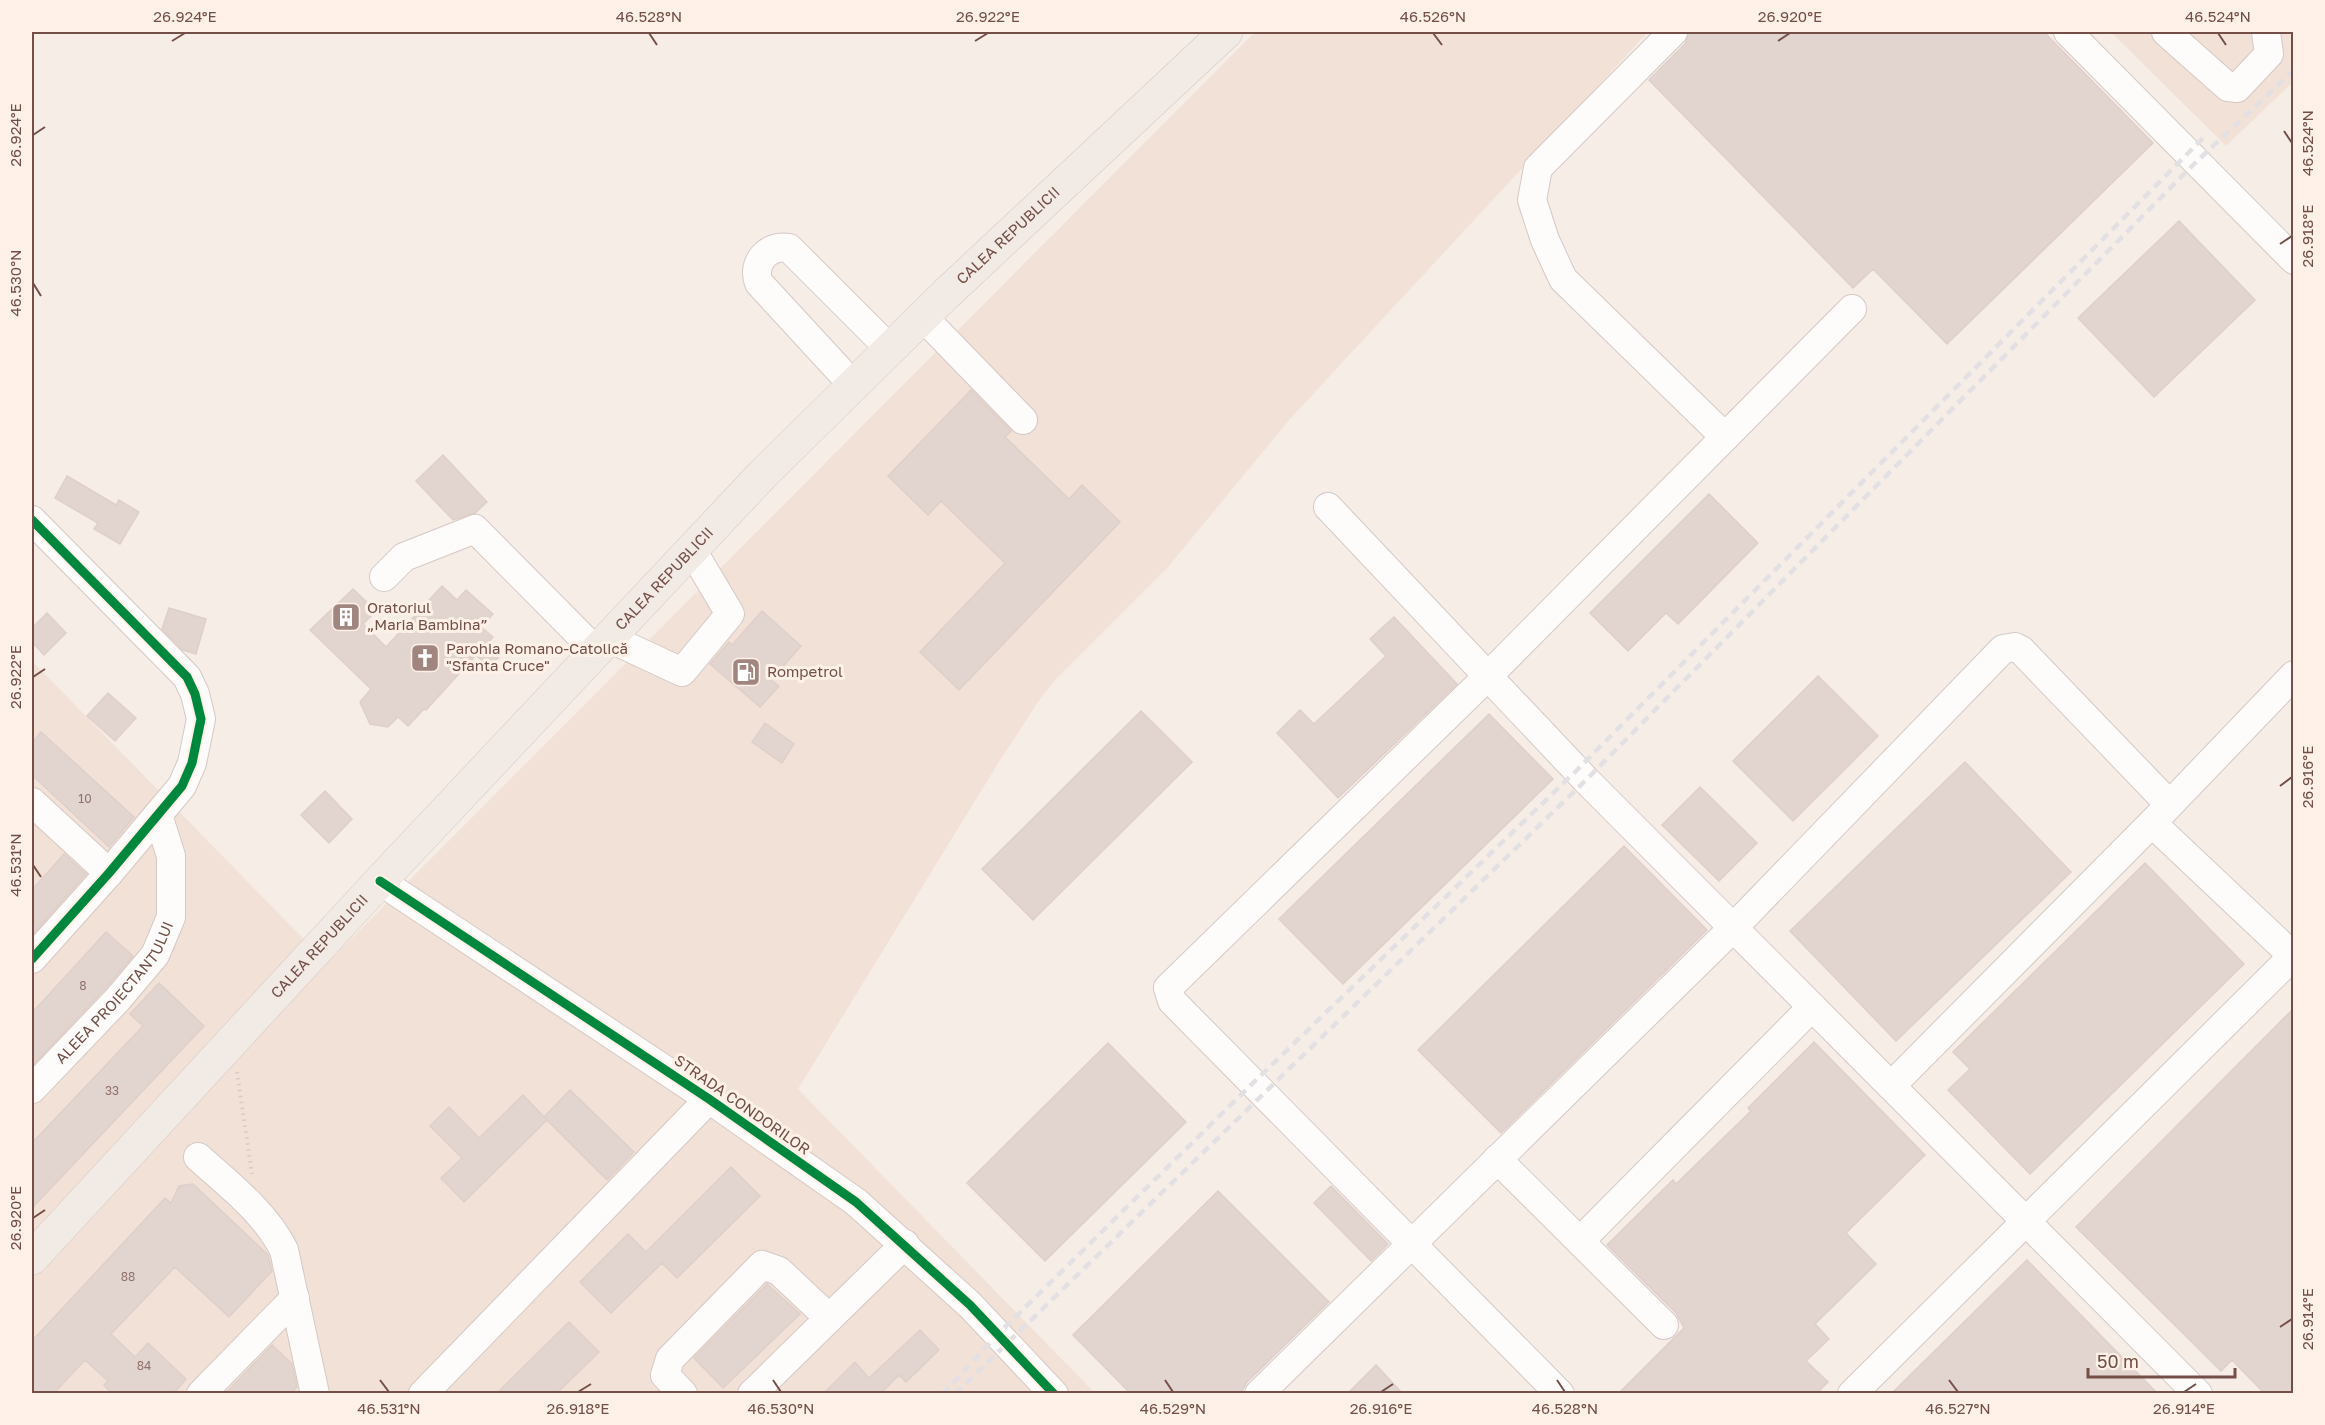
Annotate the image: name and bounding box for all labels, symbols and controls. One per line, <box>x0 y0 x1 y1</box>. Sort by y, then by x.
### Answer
text: 26.924°E <box>153 7 217 25</box>
text: 46.528°N <box>616 7 682 25</box>
text: 26.922°E <box>956 7 1020 25</box>
text: 46.526°N <box>1400 7 1466 25</box>
text: 26.920°E <box>1758 7 1822 25</box>
text: 46.524°N <box>2185 7 2251 25</box>
text: 26.924°E <box>6 103 24 167</box>
text: 46.524°N <box>2298 110 2316 176</box>
street label: CALEA REPUBLICII <box>952 182 1063 288</box>
text: 26.918°E <box>2298 205 2316 267</box>
text: 46.530°N <box>6 250 24 316</box>
street label: CALEA REPUBLICII <box>611 523 716 633</box>
place label: Oratoriul „Maria Bambina” <box>367 598 488 633</box>
building icon: Oratoriul „Maria Bambina” <box>330 601 362 633</box>
place label: Parohia Romano-Catolică "Sfanta Cruce" <box>446 639 628 674</box>
church icon: Parohia Romano-Catolică "Sfanta Cruce" <box>409 642 441 674</box>
text: 26.922°E <box>6 645 24 709</box>
fuel station icon: Rompetrol <box>730 656 762 688</box>
place label: Rompetrol <box>767 662 843 680</box>
text: 26.916°E <box>2298 746 2316 808</box>
house number: 10 <box>78 791 92 806</box>
text: 46.531°N <box>6 833 24 897</box>
street label: CALEA REPUBLICII <box>267 890 371 1001</box>
street label: ALEEA PROIECTANTULUI <box>51 918 176 1067</box>
house number: 8 <box>79 978 87 993</box>
street label: STRADA CONDORILOR <box>671 1051 814 1158</box>
house number: 33 <box>105 1083 119 1098</box>
text: 26.920°E <box>6 1186 24 1250</box>
house number: 88 <box>121 1269 135 1284</box>
text: 26.914°E <box>2298 1288 2316 1350</box>
scale bar <box>2088 1341 2235 1379</box>
text: 50 m <box>2097 1350 2139 1372</box>
house number: 84 <box>137 1358 151 1373</box>
text: 46.531°N <box>357 1399 421 1417</box>
text: 26.918°E <box>547 1399 609 1417</box>
text: 46.530°N <box>748 1399 814 1417</box>
text: 46.529°N <box>1140 1399 1206 1417</box>
text: 26.916°E <box>1350 1399 1412 1417</box>
text: 46.528°N <box>1532 1399 1598 1417</box>
text: 46.527°N <box>1925 1399 1991 1417</box>
text: 26.914°E <box>2153 1399 2215 1417</box>

